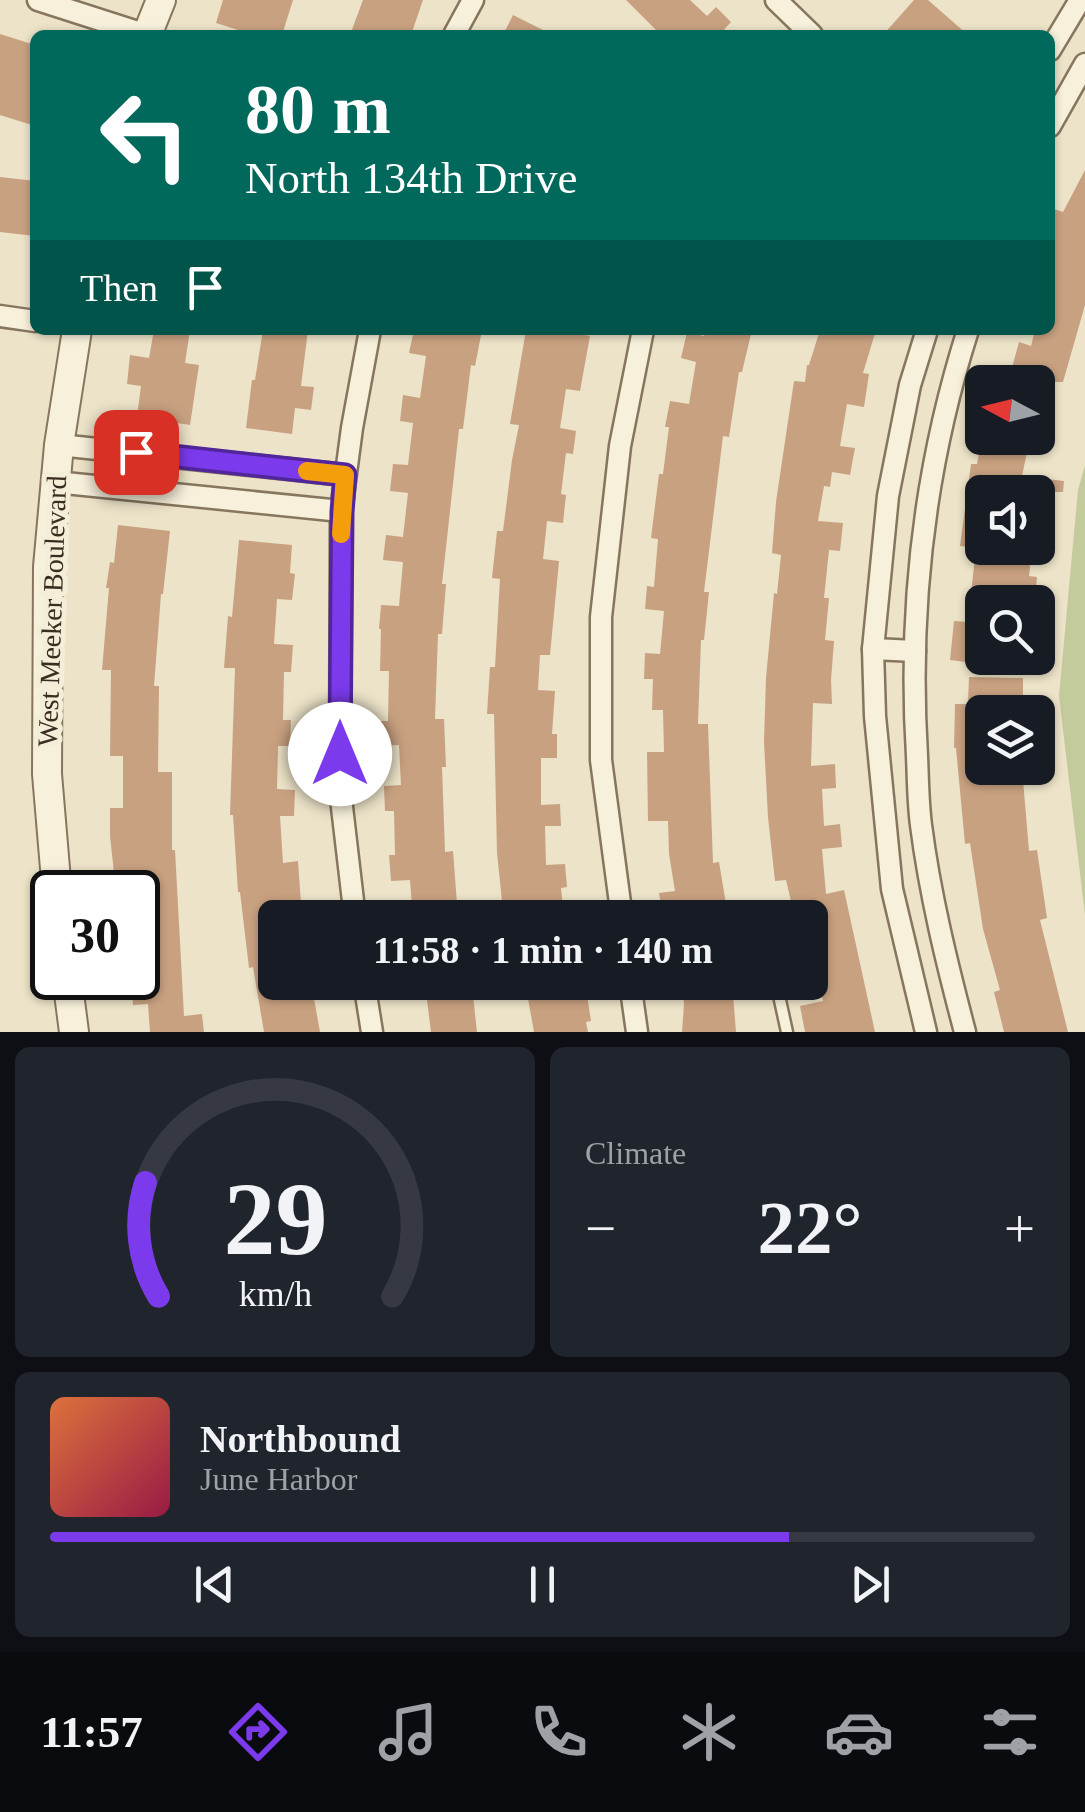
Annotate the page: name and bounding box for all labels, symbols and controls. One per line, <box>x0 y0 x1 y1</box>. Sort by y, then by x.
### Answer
icon: left <box>80 70 210 200</box>
text: 80 m <box>245 71 391 148</box>
text: North 134th Drive <box>245 153 577 203</box>
icon: arrive <box>178 260 233 315</box>
text: Then <box>80 267 158 309</box>
north arrow <box>965 365 1055 455</box>
map controls <box>965 365 1055 785</box>
pin <box>94 410 179 495</box>
icon: arrive <box>109 425 164 480</box>
street label: West Meeker Boulevard <box>32 475 72 747</box>
button: sound <box>965 475 1055 565</box>
button: search <box>965 585 1055 675</box>
button: layers <box>965 695 1055 785</box>
position arrow <box>288 702 392 806</box>
speed limit sign: 30 <box>30 870 160 1000</box>
text: 11:58 · 1 min · 140 m <box>373 929 713 971</box>
text: Climate <box>585 1135 686 1171</box>
text: 29 <box>223 1161 327 1276</box>
text: 22° <box>758 1186 863 1269</box>
text: − <box>585 1198 616 1259</box>
text: + <box>1004 1198 1035 1259</box>
text: km/h <box>238 1274 312 1314</box>
text: Northbound <box>200 1418 401 1460</box>
text: June Harbor <box>200 1461 357 1497</box>
icon: previous <box>187 1557 242 1612</box>
icon: pause <box>515 1557 570 1612</box>
icon: next <box>843 1557 898 1612</box>
icon: directions <box>223 1697 293 1767</box>
icon: music <box>373 1697 443 1767</box>
icon: phone <box>524 1697 594 1767</box>
icon: climate <box>674 1697 744 1767</box>
icon: car <box>824 1697 894 1767</box>
icon: filters <box>975 1697 1045 1767</box>
text: 11:57 <box>40 1707 143 1757</box>

